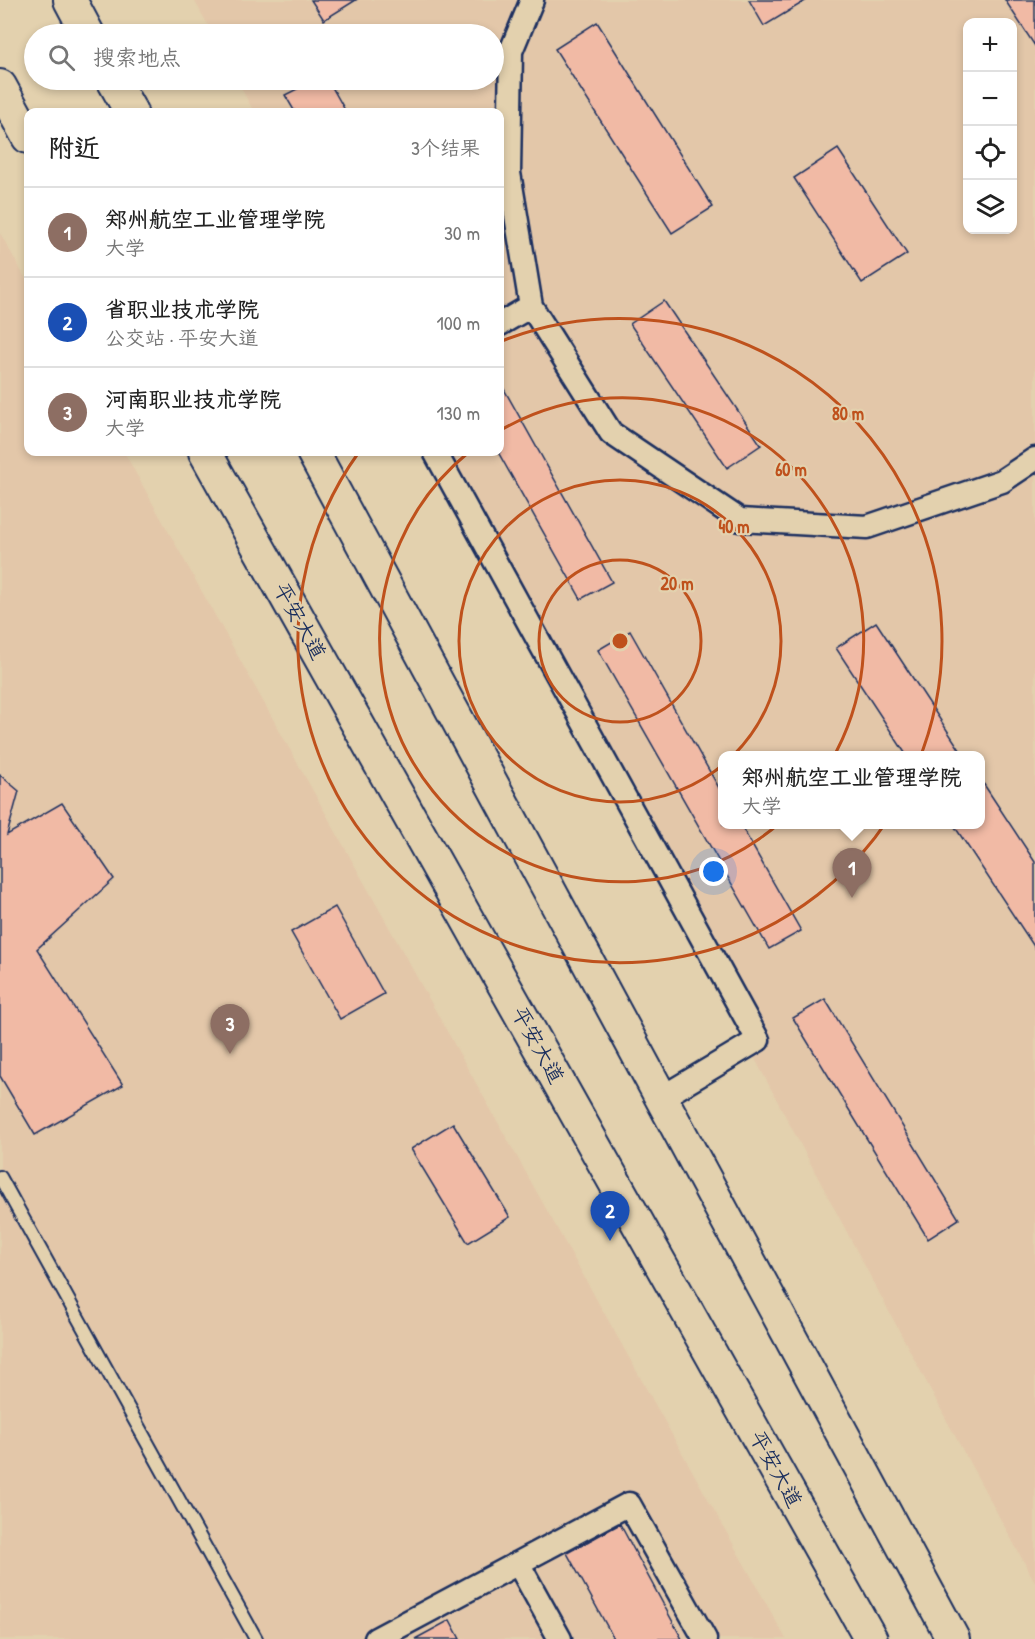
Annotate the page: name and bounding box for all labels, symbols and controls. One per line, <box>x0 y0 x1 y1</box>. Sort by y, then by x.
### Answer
map controls <box>963 18 1017 234</box>
button: + <box>963 18 1017 72</box>
search box <box>24 24 504 90</box>
icon: search <box>45 41 78 74</box>
text: 搜索地点 <box>93 42 181 72</box>
button: − <box>963 72 1017 126</box>
button: locate <box>963 126 1017 180</box>
text: 附近 <box>48 130 100 165</box>
text: 3个结果 <box>411 134 480 161</box>
button: layers <box>963 180 1017 234</box>
text: 郑州航空工业管理学院 <box>105 204 325 234</box>
text: 1 <box>64 219 71 246</box>
text: 30 m <box>444 219 480 246</box>
text: 大学 <box>105 234 145 261</box>
text: 省职业技术学院 <box>105 294 259 324</box>
text: 2 <box>63 309 72 336</box>
text: 100 m <box>437 309 480 336</box>
text: 公交站 · 平安大道 <box>105 324 258 351</box>
text: 河南职业技术学院 <box>105 384 281 414</box>
text: 3 <box>63 399 72 426</box>
text: 130 m <box>437 399 480 426</box>
text: 80 m <box>832 401 864 426</box>
text: 大学 <box>105 414 145 441</box>
text: 60 m <box>775 457 807 482</box>
text: 40 m <box>718 514 750 539</box>
text: 20 m <box>661 571 693 596</box>
street label: 平安大道 <box>267 577 333 665</box>
centre of rings <box>610 631 630 651</box>
popup <box>718 751 985 829</box>
text: 郑州航空工业管理学院 <box>741 762 962 792</box>
text: 大学 <box>741 792 781 819</box>
pin: 1 <box>832 848 872 898</box>
your location <box>699 857 728 886</box>
street label: 平安大道 <box>505 1001 571 1089</box>
pin: 3 <box>210 1004 250 1054</box>
pin: 2 <box>590 1192 630 1241</box>
street label: 平安大道 <box>743 1425 809 1513</box>

